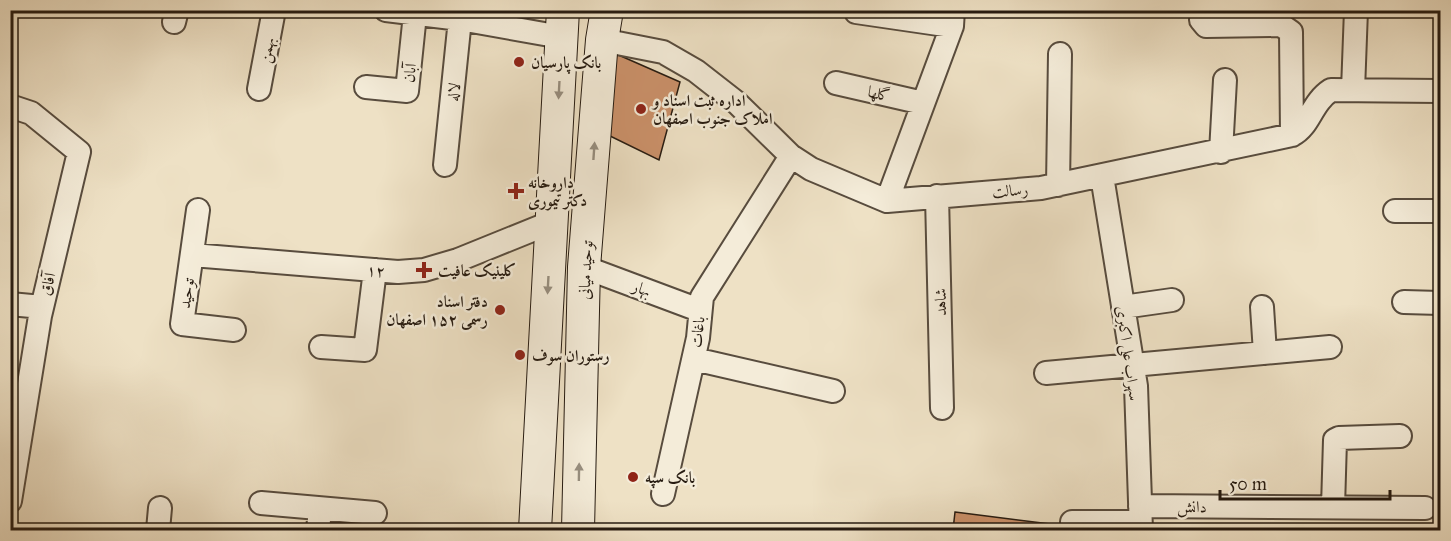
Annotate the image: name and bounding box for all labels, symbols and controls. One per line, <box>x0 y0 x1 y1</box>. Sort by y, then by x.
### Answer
street label: بهمن <box>255 36 280 65</box>
place label: بانک پارسیان <box>531 53 601 75</box>
marker: بانک پارسیان <box>512 55 526 69</box>
street label: آبان <box>399 61 420 84</box>
one-way arrow <box>554 80 563 99</box>
street label: لاله <box>443 81 464 102</box>
street label: گلها <box>866 82 892 105</box>
place label: اداره ثبت اسناد و املاک جنوب اصفهان <box>651 91 772 129</box>
marker: اداره ثبت اسناد و املاک جنوب اصفهان <box>634 102 648 116</box>
one-way arrow <box>589 142 599 161</box>
place label: داروخانه دکتر تیموری <box>528 173 587 211</box>
street label: رسالت <box>991 179 1029 202</box>
marker: داروخانه دکتر تیموری <box>509 184 523 198</box>
street label: توحید میانی <box>574 239 598 300</box>
street label: ۱۲ <box>366 260 386 281</box>
marker: کلینیک عافیت <box>415 261 433 279</box>
place label: کلینیک عافیت <box>438 261 516 280</box>
street label: آفاق <box>36 269 60 297</box>
one-way arrow <box>544 275 553 294</box>
street label: توحید <box>175 276 199 310</box>
street label: بهار <box>628 276 654 302</box>
street label: شاهد <box>931 288 950 316</box>
place label: دفتر اسناد رسمی ۱۵۲ اصفهان <box>386 292 489 330</box>
marker: دفتر اسناد رسمی ۱۵۲ اصفهان <box>493 303 507 317</box>
street label: سهراب علی اکبری <box>1110 305 1145 402</box>
street label: باغات <box>686 315 709 349</box>
place label: رستوران سوف <box>532 346 610 366</box>
marker: رستوران سوف <box>513 348 527 362</box>
one-way arrow <box>574 463 584 482</box>
scale bar <box>1220 463 1390 501</box>
place label: بانک سپه <box>645 468 695 489</box>
marker: بانک سپه <box>626 470 640 484</box>
text: 50 m <box>1229 473 1267 495</box>
street label: دانش <box>1177 497 1207 517</box>

